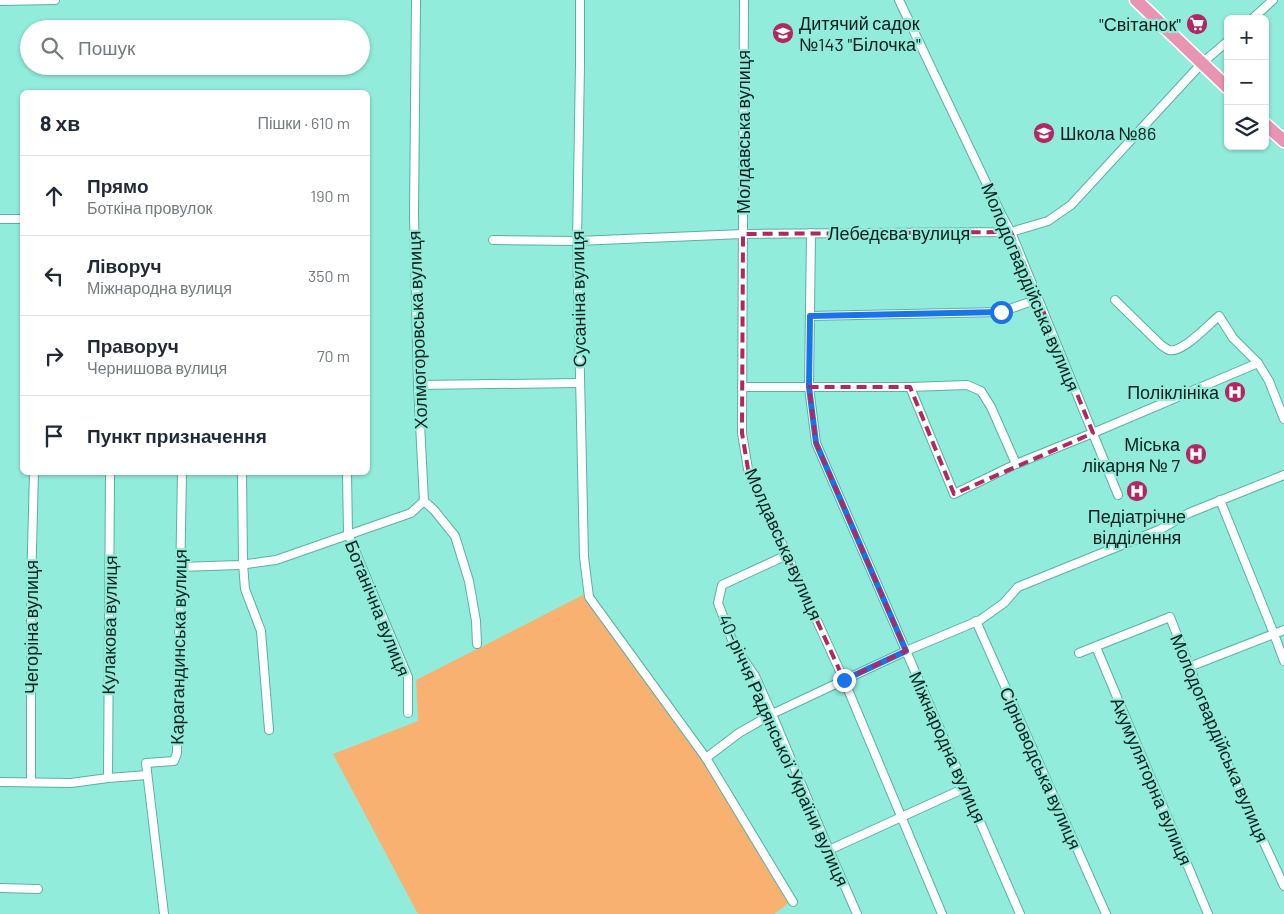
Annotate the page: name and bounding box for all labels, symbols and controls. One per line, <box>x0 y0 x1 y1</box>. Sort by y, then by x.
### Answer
place label: Дитячий садок №143 "Білочка" <box>799 12 921 55</box>
supermarket icon: "Світанок" <box>1185 12 1209 36</box>
place label: "Світанок" <box>1099 13 1181 35</box>
map controls <box>1224 15 1269 150</box>
button: + <box>1224 15 1269 60</box>
search box <box>20 20 370 75</box>
school or university icon: Дитячий садок №143 "Білочка" <box>771 21 795 45</box>
icon: search <box>38 34 66 62</box>
text: Пошук <box>78 36 135 59</box>
street label: Молдавська вулиця <box>732 50 754 214</box>
button: − <box>1224 60 1269 105</box>
button: layers <box>1224 105 1269 150</box>
text: 8 хв <box>40 110 80 135</box>
text: Пішки · 610 m <box>257 113 350 132</box>
school or university icon: Школа №86 <box>1032 121 1056 145</box>
place label: Школа №86 <box>1060 122 1156 144</box>
text: Прямо <box>87 174 149 197</box>
street label: Молодогвардійська вулиця <box>977 179 1085 395</box>
icon: ahead <box>40 182 68 210</box>
text: 190 m <box>311 186 350 205</box>
text: Боткіна провулок <box>87 198 213 217</box>
street label: Лебедєва вулиця <box>828 222 970 244</box>
street label: Холмогоровська вулиця <box>403 230 431 430</box>
street label: Сусаніна вулиця <box>566 230 590 368</box>
text: Ліворуч <box>87 254 162 277</box>
icon: left <box>40 262 68 290</box>
text: 350 m <box>308 266 350 285</box>
text: Міжнародна вулиця <box>87 278 232 297</box>
route start <box>990 301 1013 324</box>
text: Праворуч <box>87 334 179 357</box>
icon: right <box>40 342 68 370</box>
text: 70 m <box>317 346 350 365</box>
text: Чернишова вулиця <box>87 358 227 377</box>
hospital icon: Поліклініка <box>1223 380 1247 404</box>
place label: Поліклініка <box>1127 381 1220 403</box>
icon: arrive <box>40 422 68 450</box>
text: Пункт призначення <box>87 424 267 447</box>
place label: Міська лікарня № 7 <box>1082 433 1181 476</box>
hospital icon: Міська лікарня № 7 <box>1184 442 1208 466</box>
street label: Молдавська вулиця <box>741 465 827 623</box>
hospital icon: Педіатрічне відділення <box>1125 479 1149 503</box>
place label: Педіатрічне відділення <box>1088 505 1186 548</box>
street label: Ботанічна вулиця <box>341 537 415 679</box>
street label: Карагандинська вулиця <box>165 549 191 745</box>
street label: Кулакова вулиця <box>97 555 121 695</box>
street label: Чегоріна вулиця <box>20 560 42 694</box>
street label: 40-річчя Радянської України вулиця <box>714 611 854 889</box>
street label: Молодогвардійська вулиця <box>1166 630 1274 846</box>
street label: Міжнародна вулиця <box>905 668 991 826</box>
route end <box>833 669 856 692</box>
street label: Сірноводська вулиця <box>995 684 1087 852</box>
street label: Акумуляторна вулиця <box>1107 694 1197 868</box>

